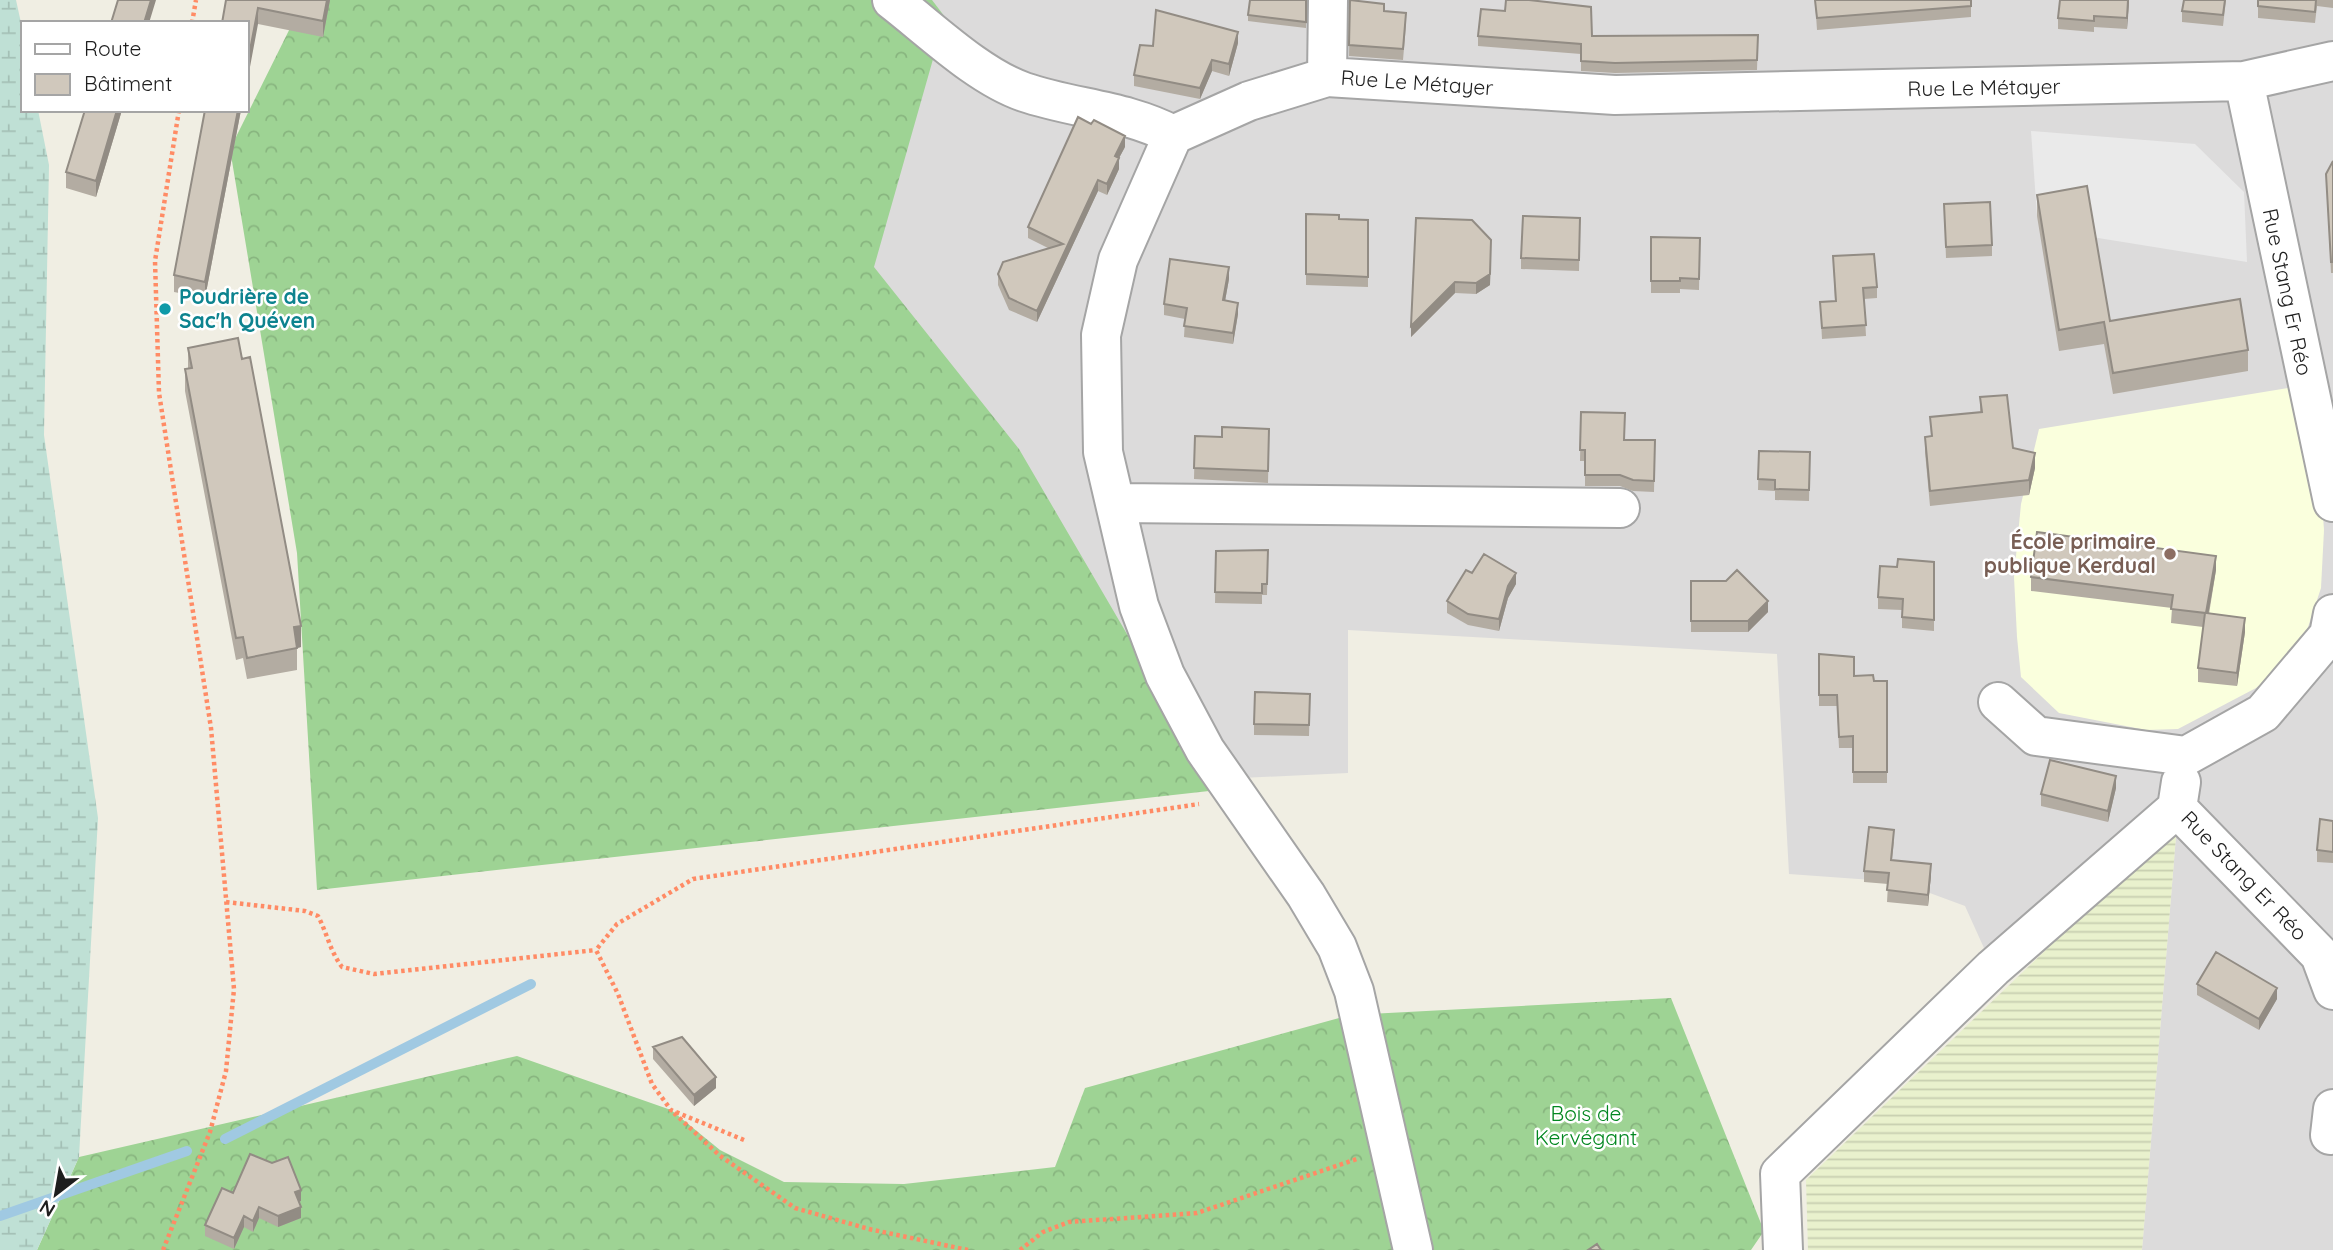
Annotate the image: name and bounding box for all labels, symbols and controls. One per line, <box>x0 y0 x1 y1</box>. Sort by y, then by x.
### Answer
legend <box>21 21 248 112</box>
text: Route <box>84 35 141 61</box>
street label: Rue Le Métayer <box>1340 64 1494 100</box>
text: Bâtiment <box>84 70 172 96</box>
street label: Rue Le Métayer <box>1907 73 2061 101</box>
street label: Rue Stang Er Réo <box>2258 206 2318 378</box>
place label: Poudrière de Sac'h Quéven <box>179 283 315 333</box>
marker: Poudrière de Sac'h Quéven <box>157 301 173 317</box>
place label: École primaire publique Kerdual <box>1984 528 2156 578</box>
marker: École primaire publique Kerdual <box>2162 546 2178 562</box>
street label: Rue Stang Er Réo <box>2176 805 2313 946</box>
park label: Bois de Kervégant <box>1535 1100 1637 1150</box>
north arrow <box>21 1159 91 1229</box>
text: N <box>35 1195 59 1222</box>

